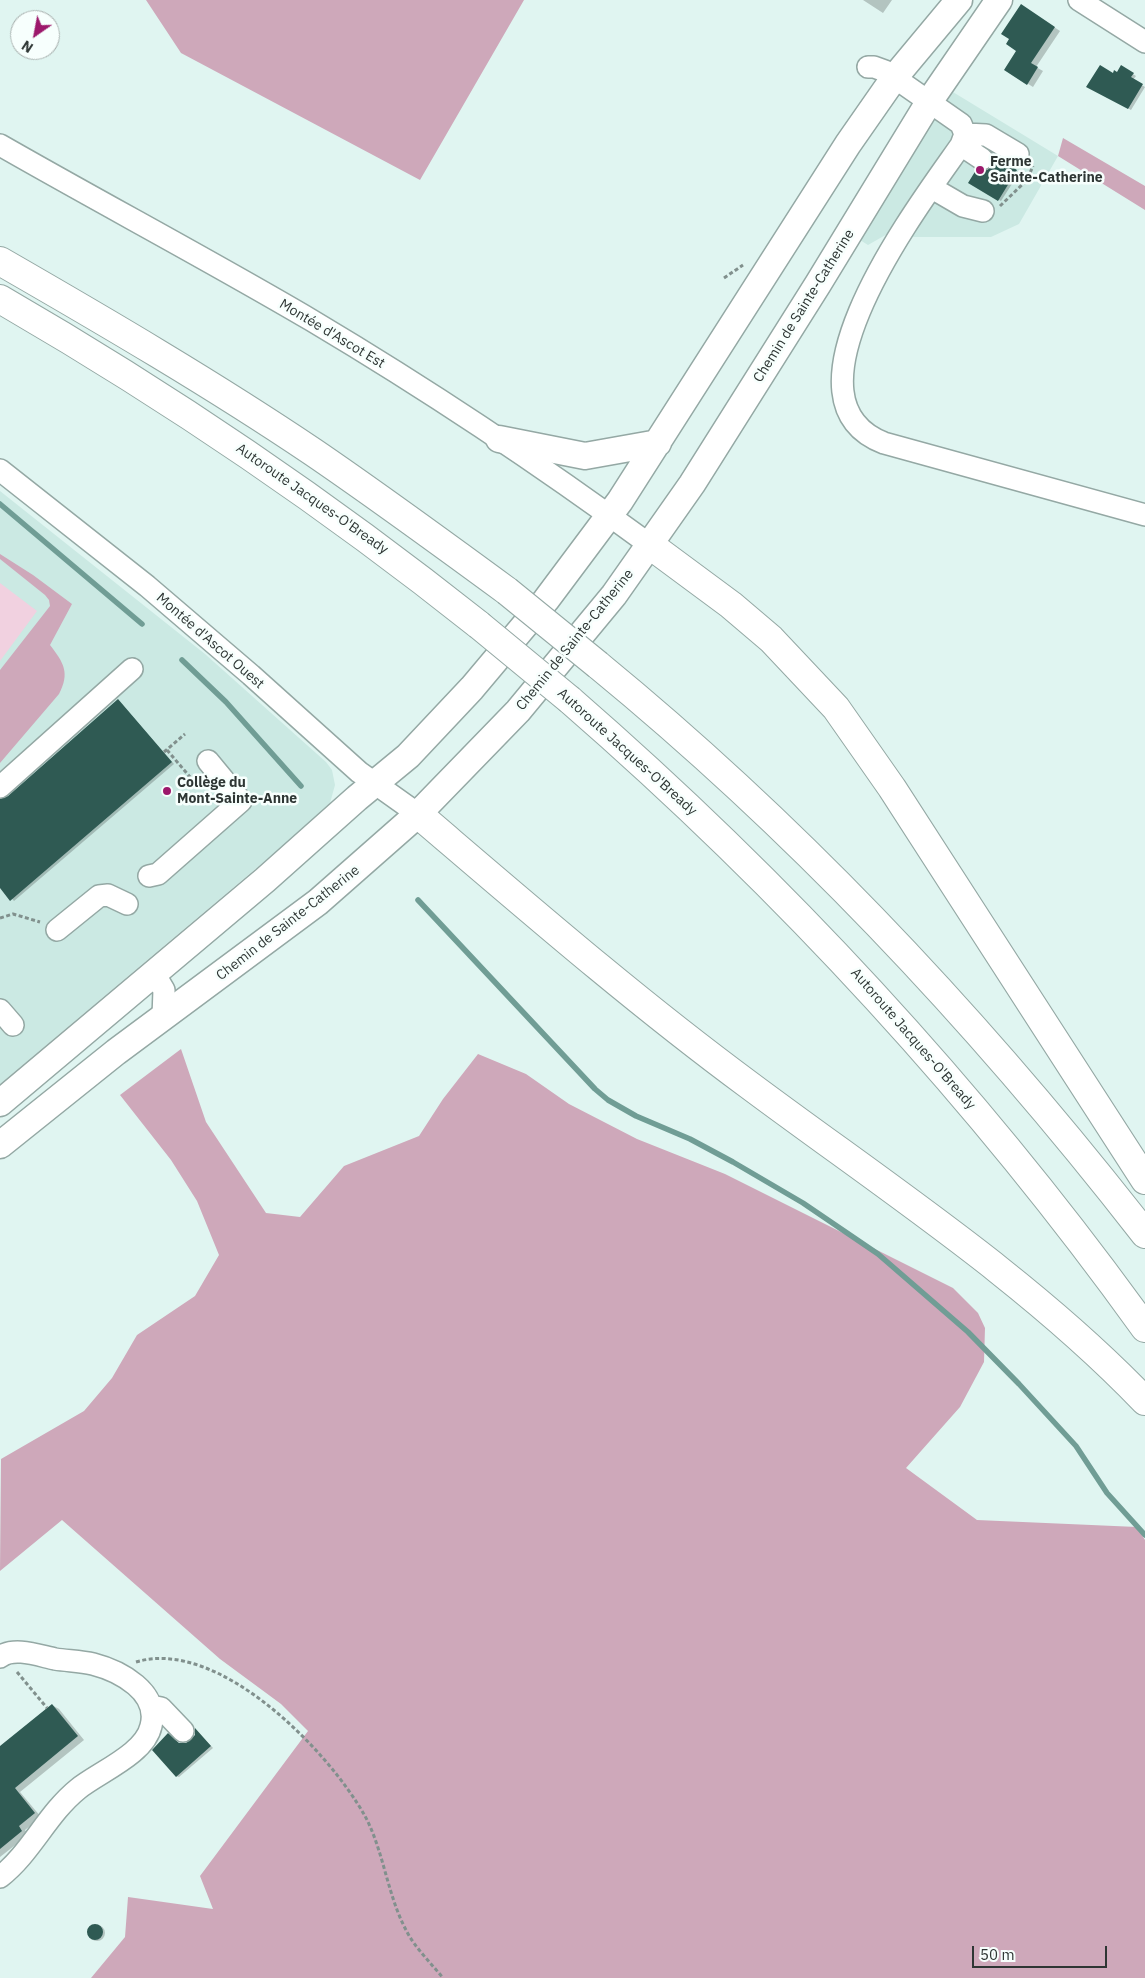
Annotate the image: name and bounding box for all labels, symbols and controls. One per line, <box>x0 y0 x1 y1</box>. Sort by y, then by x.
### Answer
north arrow <box>10 10 60 60</box>
text: N <box>18 36 37 57</box>
place label: Ferme Sainte-Catherine <box>990 154 1103 186</box>
marker: Ferme Sainte-Catherine <box>974 164 986 176</box>
street label: Chemin de Sainte-Catherine <box>750 227 858 385</box>
street label: Montée d'Ascot Est <box>276 296 388 372</box>
street label: Autoroute Jacques-O'Bready <box>233 440 391 558</box>
street label: Chemin de Sainte-Catherine <box>513 566 637 714</box>
street label: Montée d'Ascot Ouest <box>153 590 267 692</box>
street label: Autoroute Jacques-O'Bready <box>554 685 700 819</box>
place label: Collège du Mont-Sainte-Anne <box>177 775 297 808</box>
marker: Collège du Mont-Sainte-Anne <box>161 785 173 797</box>
street label: Chemin de Sainte-Catherine <box>213 862 363 984</box>
street label: Autoroute Jacques-O'Bready <box>847 965 979 1113</box>
scale bar <box>975 1936 1110 1968</box>
text: 50 m <box>980 1945 1015 1964</box>

